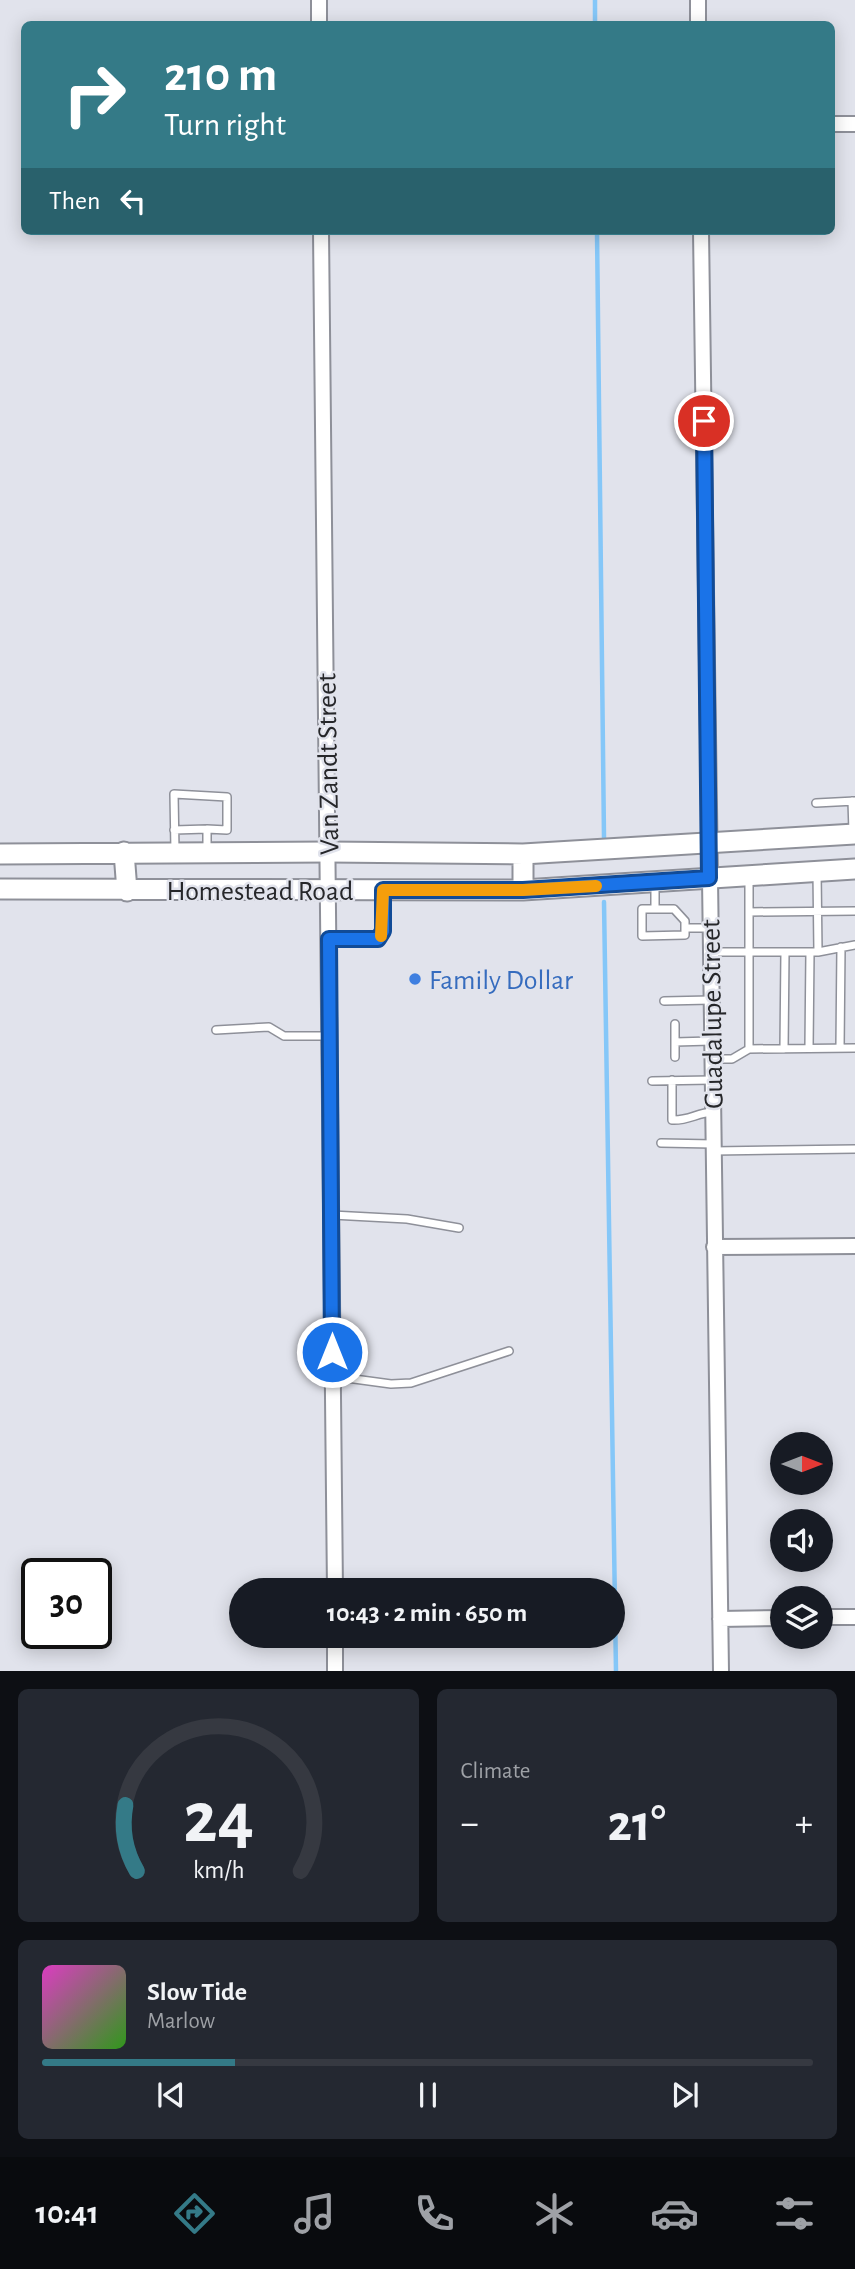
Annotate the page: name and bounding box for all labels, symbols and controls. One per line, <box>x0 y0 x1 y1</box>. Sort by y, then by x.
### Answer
icon: right <box>49 49 140 140</box>
text: 210 m <box>164 51 277 100</box>
text: Turn right <box>164 109 286 141</box>
icon: left <box>114 182 152 220</box>
text: Then <box>49 188 100 214</box>
pin <box>674 391 734 451</box>
icon: arrive <box>685 402 723 440</box>
street label: Van Zandt Street <box>313 673 345 855</box>
street label: Homestead Road <box>167 878 353 906</box>
street label: Guadalupe Street <box>697 919 729 1109</box>
place label: Family Dollar <box>429 967 573 995</box>
marker: Family Dollar <box>407 971 423 987</box>
position arrow <box>295 1315 369 1389</box>
north arrow <box>770 1432 833 1494</box>
map controls <box>770 1432 833 1649</box>
button: sound <box>770 1509 833 1572</box>
speed limit sign: 30 <box>21 1558 112 1649</box>
button: layers <box>770 1586 833 1649</box>
text: 10:43 · 2 min · 650 m <box>327 1600 527 1626</box>
text: Climate <box>461 1760 530 1783</box>
text: 24 <box>183 1784 254 1857</box>
text: 21° <box>608 1798 666 1850</box>
text: − <box>461 1805 479 1843</box>
text: + <box>795 1805 813 1843</box>
text: km/h <box>192 1858 244 1883</box>
text: Slow Tide <box>147 1979 247 2005</box>
text: Marlow <box>147 2010 215 2033</box>
icon: previous <box>152 2076 190 2114</box>
icon: pause <box>409 2076 447 2114</box>
icon: next <box>666 2076 704 2114</box>
icon: directions <box>170 2189 219 2238</box>
icon: music <box>290 2189 339 2238</box>
icon: phone <box>410 2189 459 2238</box>
icon: climate <box>530 2189 579 2238</box>
icon: car <box>650 2189 699 2238</box>
icon: filters <box>770 2189 819 2238</box>
text: 10:41 <box>36 2197 99 2229</box>

